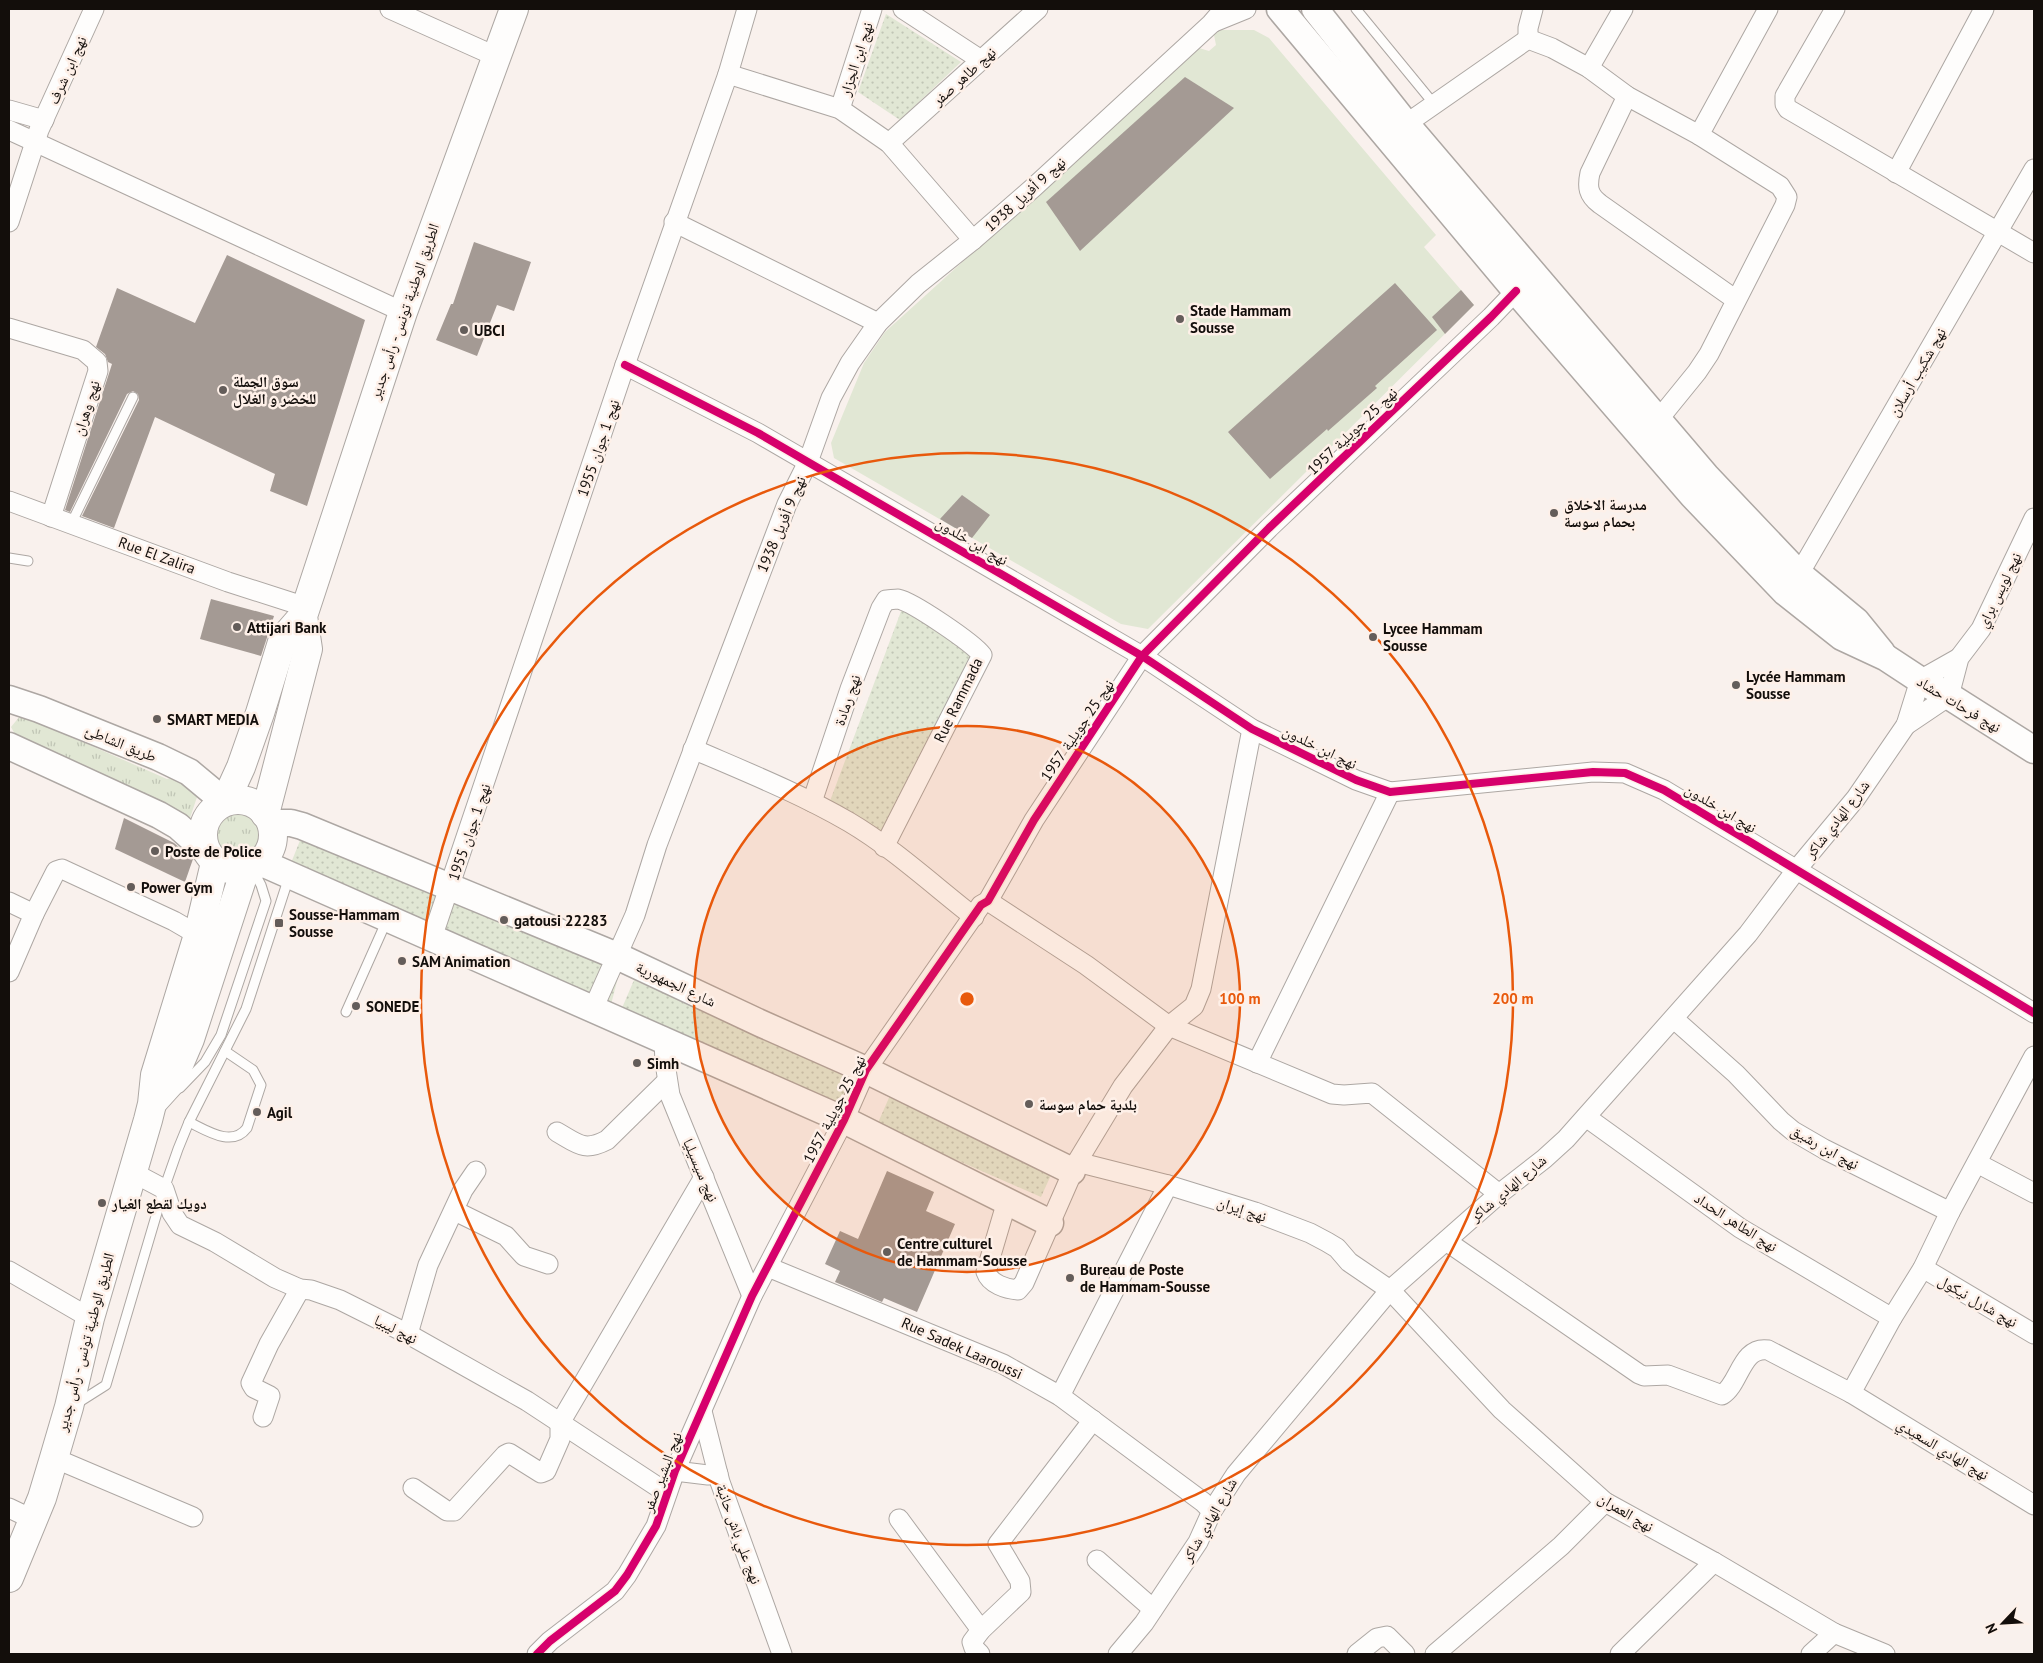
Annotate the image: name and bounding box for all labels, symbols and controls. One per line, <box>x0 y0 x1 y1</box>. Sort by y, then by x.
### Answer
street label: نهج ابن الجزار <box>835 20 878 100</box>
street label: نهج ابن شرف <box>43 33 91 108</box>
street label: نهج طاهر صفر <box>928 43 1000 111</box>
street label: نهج 9 أفريل 1938 <box>980 153 1070 236</box>
street label: الطريق الوطنية تونس - رأس جدير <box>365 221 444 402</box>
place label: Stade Hammam Sousse <box>1190 301 1291 337</box>
marker: Stade Hammam Sousse <box>1174 313 1186 325</box>
place label: UBCI <box>474 321 505 340</box>
marker: UBCI <box>458 324 470 336</box>
street label: نهج شكيب أرسلان <box>1884 324 1951 420</box>
place label: سوق الجملة للخضر و الغلال <box>233 372 316 408</box>
street label: نهج وهران <box>68 378 105 438</box>
street label: نهج 25 جويلية 1957 <box>1303 383 1402 480</box>
marker: سوق الجملة للخضر و الغلال <box>217 384 229 396</box>
street label: نهج 1 جوان 1955 <box>572 397 624 499</box>
street label: نهج 9 أفريل 1938 <box>752 473 811 575</box>
place label: مدرسة الاخلاق بحمام سوسة <box>1564 495 1647 532</box>
marker: مدرسة الاخلاق بحمام سوسة <box>1548 507 1560 519</box>
street label: نهج ابن خلدون <box>932 513 1012 570</box>
street label: Rue El Zalira <box>116 532 198 578</box>
street label: نهج لويس براي <box>1973 549 2028 632</box>
place label: Attijari Bank <box>247 618 327 637</box>
place label: Lycee Hammam Sousse <box>1383 619 1483 655</box>
marker: Attijari Bank <box>231 621 243 633</box>
marker: Lycee Hammam Sousse <box>1367 631 1379 643</box>
street label: Rue Rammada <box>929 654 987 746</box>
place label: Lycée Hammam Sousse <box>1746 667 1846 703</box>
street label: نهج فرحات حشاد <box>1913 671 2004 737</box>
street label: نهج رمادة <box>829 672 865 728</box>
street label: نهج 25 جويلية 1957 <box>1036 676 1119 785</box>
marker: Lycée Hammam Sousse <box>1730 679 1742 691</box>
place label: SMART MEDIA <box>167 710 260 729</box>
marker: SMART MEDIA <box>151 713 163 725</box>
street label: طريق الشاطئ <box>82 720 160 767</box>
street label: نهج ابن خلدون <box>1279 721 1360 774</box>
street label: شارع الهادي شاكر <box>1800 776 1876 864</box>
street label: نهج ابن خلدون <box>1681 779 1760 838</box>
street label: نهج 1 جوان 1955 <box>443 781 495 883</box>
place label: Poste de Police <box>165 842 262 861</box>
marker: Poste de Police <box>149 845 161 857</box>
place label: Power Gym <box>141 878 213 897</box>
marker: Power Gym <box>125 881 137 893</box>
place label: Sousse-Hammam Sousse <box>289 905 400 941</box>
place label: gatousi 22283 <box>514 911 607 930</box>
marker: gatousi 22283 <box>498 914 510 926</box>
marker: Sousse-Hammam Sousse <box>273 917 285 929</box>
place label: SAM Animation <box>412 952 511 971</box>
marker: SAM Animation <box>396 955 408 967</box>
street label: شارع الجمهورية <box>633 957 719 1012</box>
text: 100 m <box>1219 989 1261 1008</box>
text: 200 m <box>1492 989 1534 1008</box>
centre of rings <box>958 990 976 1008</box>
place label: SONEDE <box>366 997 419 1016</box>
marker: SONEDE <box>350 1000 362 1012</box>
street label: نهج 25 جويلية 1957 <box>799 1052 870 1167</box>
place label: Simh <box>647 1054 679 1073</box>
marker: Simh <box>631 1057 643 1069</box>
place label: بلدية حمام سوسة <box>1039 1095 1137 1115</box>
marker: بلدية حمام سوسة <box>1023 1098 1035 1110</box>
place label: Agil <box>267 1103 293 1122</box>
marker: Agil <box>251 1106 263 1118</box>
street label: نهج ابن رشيق <box>1787 1121 1862 1174</box>
street label: نهج سيسيليا <box>678 1135 723 1205</box>
street label: شارع الهادي شاكر <box>1465 1150 1552 1228</box>
street label: نهج الطاهر الحداد <box>1690 1188 1781 1257</box>
street label: نهج إيران <box>1215 1192 1269 1227</box>
place label: دويك لقطع الغيار <box>111 1194 207 1214</box>
marker: دويك لقطع الغيار <box>96 1197 108 1209</box>
place label: Centre culturel de Hammam-Sousse <box>897 1234 1028 1270</box>
marker: Centre culturel de Hammam-Sousse <box>881 1246 893 1258</box>
street label: الطريق الوطنية تونس - رأس جدير <box>52 1251 119 1435</box>
place label: Bureau de Poste de Hammam-Sousse <box>1080 1260 1211 1296</box>
street label: نهج شارل نيكول <box>1934 1271 2021 1332</box>
marker: Bureau de Poste de Hammam-Sousse <box>1064 1272 1076 1284</box>
street label: نهج ليبيا <box>371 1310 421 1349</box>
street label: Rue Sadek Laaroussi <box>899 1313 1025 1383</box>
street label: نهج الهادي السعيدي <box>1892 1414 1993 1486</box>
street label: نهج البشير صفر <box>638 1429 687 1516</box>
street label: شارع الهادي شاكر <box>1177 1474 1243 1568</box>
street label: نهج علي باش حانبة <box>709 1481 766 1588</box>
street label: نهج العمران <box>1594 1488 1657 1537</box>
north arrow <box>1978 1598 2028 1648</box>
text: N <box>1981 1621 2001 1636</box>

